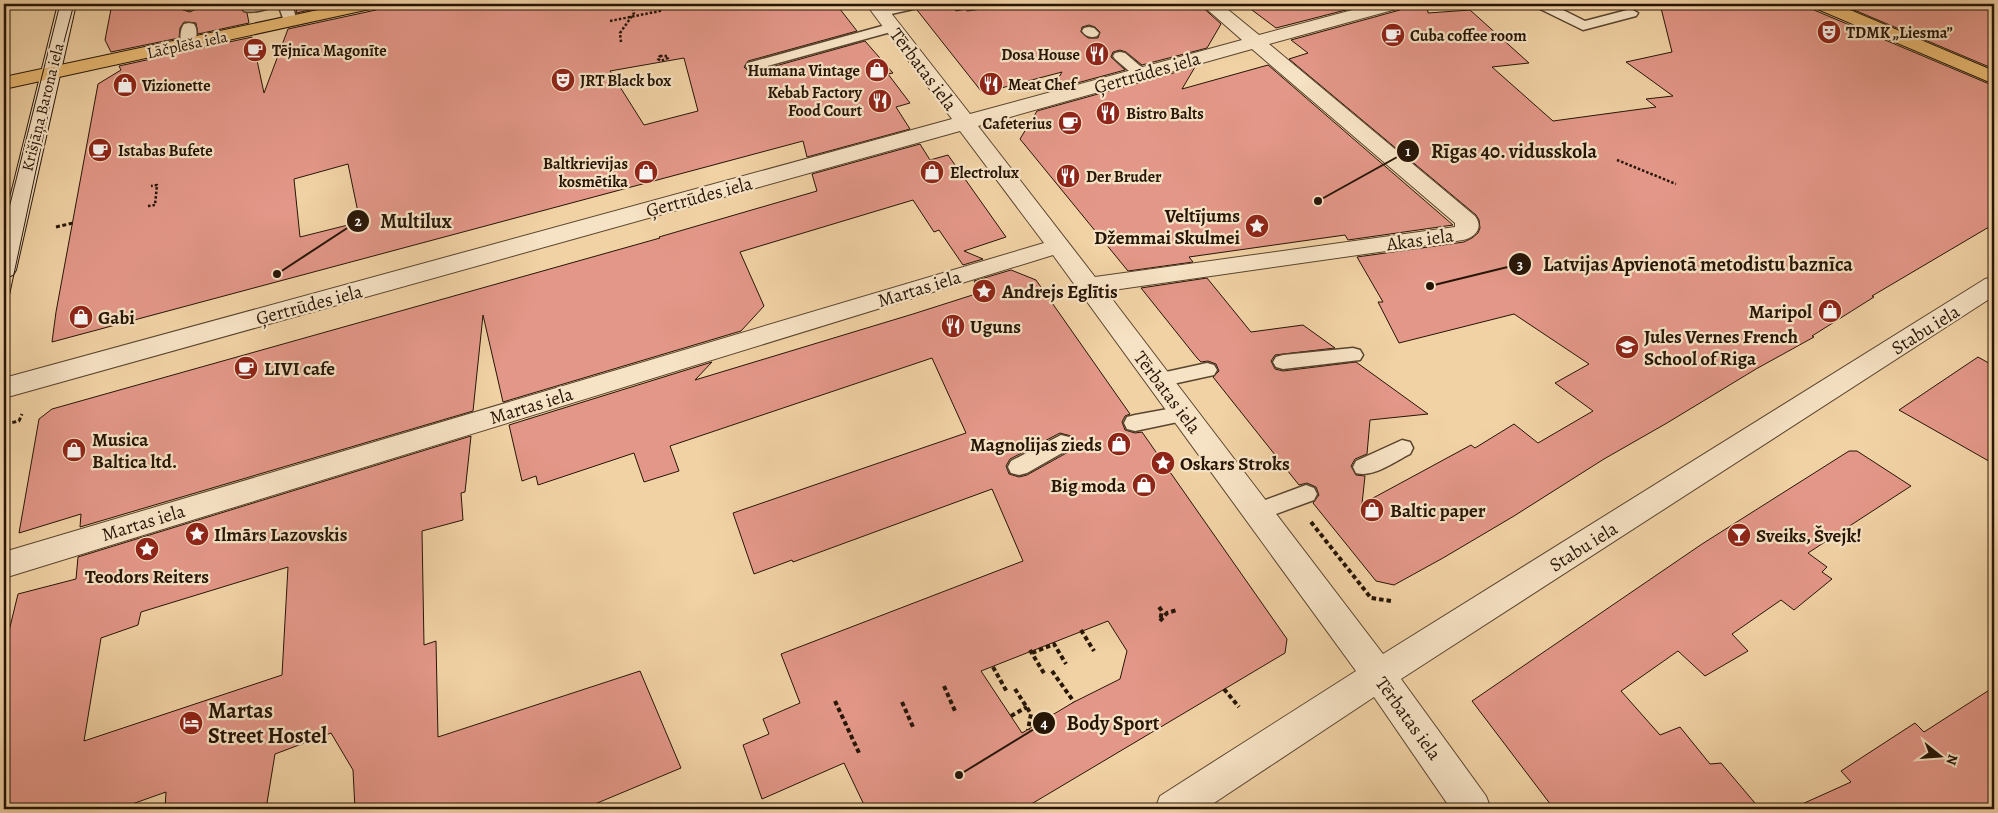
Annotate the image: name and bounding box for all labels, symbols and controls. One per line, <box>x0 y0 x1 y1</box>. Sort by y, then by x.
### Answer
theatre icon: TDMK „Liesma” <box>1816 19 1842 45</box>
cafe icon: Cuba coffee room <box>1380 22 1406 48</box>
place label: TDMK „Liesma” <box>1846 22 1953 44</box>
street label: Tērbatas iela <box>884 23 963 116</box>
place label: Cuba coffee room <box>1410 25 1527 47</box>
street label: Lāčplēša iela <box>145 26 230 64</box>
cafe icon: Tējnīca Magonīte <box>242 37 268 63</box>
street label: Krišjāņa Barona iela <box>16 40 70 174</box>
place label: Tējnīca Magonīte <box>272 40 387 62</box>
restaurant icon: Dosa House <box>1084 41 1110 67</box>
place label: Dosa House <box>1001 44 1080 66</box>
street label: Ģertrūdes iela <box>1091 45 1204 101</box>
shop icon: Humana Vintage <box>864 57 890 83</box>
place label: Humana Vintage <box>747 60 860 82</box>
theatre icon: JRT Black box <box>550 67 576 93</box>
place label: JRT Black box <box>580 70 671 92</box>
restaurant icon: Meat Chef <box>978 71 1004 97</box>
shop icon: Vizionette <box>112 72 138 98</box>
place label: Meat Chef <box>1008 74 1078 96</box>
place label: Vizionette <box>141 75 211 97</box>
place label: Kebab Factory Food Court <box>768 82 863 122</box>
restaurant icon: Kebab Factory Food Court <box>867 88 893 114</box>
restaurant icon: Bistro Balts <box>1095 100 1121 126</box>
place label: Bistro Balts <box>1126 103 1204 125</box>
cafe icon: Cafeterius <box>1057 110 1083 136</box>
place label: Cafeterius <box>983 113 1052 135</box>
callout: Rīgas 40. vidusskola <box>1396 133 1608 168</box>
cafe icon: Istabas Bufete <box>87 137 113 163</box>
text: Rīgas 40. vidusskola <box>1431 138 1597 165</box>
place label: Istabas Bufete <box>118 140 213 162</box>
text: 1 <box>1405 141 1411 161</box>
place label: Baltkrievijas kosmētika <box>543 153 628 193</box>
shop icon: Baltkrievijas kosmētika <box>633 159 659 185</box>
shop icon: Electrolux <box>919 159 945 185</box>
place label: Electrolux <box>950 162 1019 184</box>
restaurant icon: Der Bruder <box>1055 163 1081 189</box>
place label: Der Bruder <box>1086 166 1162 188</box>
street label: Ģertrūdes iela <box>643 170 756 224</box>
callout: Multilux <box>345 203 462 238</box>
place label: Veltījums Džemmai Skulmei <box>1094 203 1240 251</box>
text: Multilux <box>380 208 452 235</box>
text: 2 <box>354 211 362 231</box>
place icon: Veltījums Džemmai Skulmei <box>1244 213 1270 239</box>
street label: Akas iela <box>1384 222 1455 258</box>
callout: Latvijas Apvienotā metodistu baznīca <box>1508 247 1863 282</box>
text: Latvijas Apvienotā metodistu baznīca <box>1543 251 1853 278</box>
text: 3 <box>1517 255 1523 275</box>
street label: Martas iela <box>874 264 964 314</box>
street label: Ģertrūdes iela <box>253 278 366 332</box>
place icon: Andrejs Eglītis <box>971 278 997 304</box>
place label: Andrejs Eglītis <box>1001 279 1118 305</box>
shop icon: Maripol <box>1817 298 1843 324</box>
place label: Maripol <box>1749 299 1812 325</box>
street label: Stabu iela <box>1886 299 1965 361</box>
shop icon: Gabi <box>68 304 94 330</box>
place label: Gabi <box>98 305 135 331</box>
restaurant icon: Uguns <box>940 313 966 339</box>
place label: Uguns <box>970 314 1021 340</box>
place label: Jules Vernes French School of Riga <box>1644 324 1798 372</box>
school or university icon: Jules Vernes French School of Riga <box>1614 334 1640 360</box>
street label: Tērbatas iela <box>1128 346 1207 439</box>
cafe icon: LIVI cafe <box>233 355 259 381</box>
place label: LIVI cafe <box>264 356 335 382</box>
street label: Martas iela <box>486 381 576 431</box>
place label: Musica Baltica ltd. <box>92 427 177 475</box>
shop icon: Magnolijas zieds <box>1106 431 1132 457</box>
place label: Magnolijas zieds <box>970 432 1102 458</box>
shop icon: Musica Baltica ltd. <box>61 437 87 463</box>
place icon: Oskars Stroks <box>1150 450 1176 476</box>
place label: Oskars Stroks <box>1180 451 1290 477</box>
shop icon: Big moda <box>1131 472 1157 498</box>
place label: Big moda <box>1051 473 1127 499</box>
shop icon: Baltic paper <box>1359 497 1385 523</box>
street label: Martas iela <box>98 498 188 548</box>
place label: Baltic paper <box>1390 498 1486 524</box>
street label: Stabu iela <box>1544 516 1623 578</box>
place icon: Ilmārs Lazovskis <box>184 521 210 547</box>
place label: Ilmārs Lazovskis <box>214 522 348 548</box>
bar icon: Sveiks, Švejk! <box>1726 522 1752 548</box>
place label: Sveiks, Švejk! <box>1756 523 1862 549</box>
place icon: Teodors Reiters <box>134 536 160 562</box>
place label: Teodors Reiters <box>85 564 209 590</box>
street label: Tērbatas iela <box>1369 672 1447 766</box>
place label: Martas Street Hostel <box>208 696 327 751</box>
callout: Body Sport <box>1032 705 1170 740</box>
hotel icon: Martas Street Hostel <box>178 710 204 736</box>
text: Body Sport <box>1067 710 1160 737</box>
text: 4 <box>1040 713 1048 733</box>
north arrow <box>1916 730 1966 780</box>
text: N <box>1941 752 1963 767</box>

